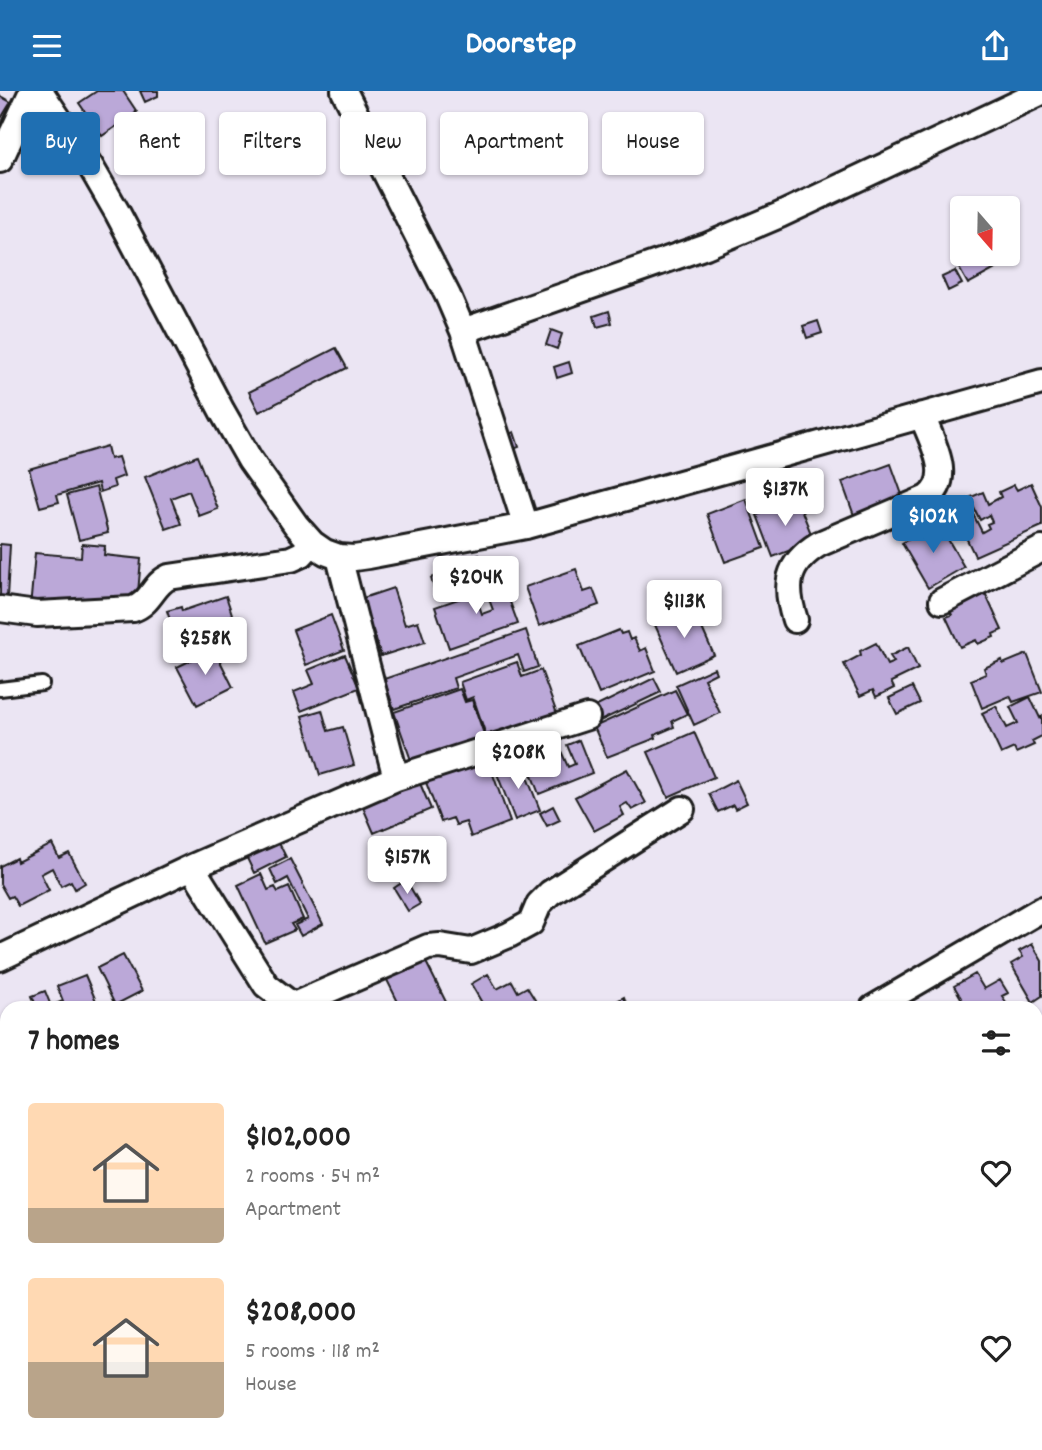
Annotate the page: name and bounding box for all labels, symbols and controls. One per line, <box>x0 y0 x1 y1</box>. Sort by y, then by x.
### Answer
text: Doorstep <box>466 23 576 69</box>
icon: menu <box>28 27 66 65</box>
icon: share <box>976 27 1014 65</box>
chip: Buy <box>21 112 100 175</box>
chip: Rent <box>114 112 205 175</box>
chip: Filters <box>219 112 326 175</box>
chip: New <box>340 112 426 175</box>
chip: Apartment <box>440 112 588 175</box>
chip: House <box>602 112 704 175</box>
north arrow <box>950 196 1020 266</box>
map controls <box>950 196 1020 266</box>
pin: $137K <box>736 469 834 528</box>
text: $137K <box>762 474 808 507</box>
pin: $102K <box>884 496 982 555</box>
text: $102K <box>908 501 958 534</box>
pin: $204K <box>427 557 525 616</box>
text: $204K <box>449 562 503 595</box>
pin: $113K <box>635 581 733 640</box>
text: $113K <box>663 586 705 619</box>
pin: $258K <box>156 617 254 677</box>
text: $258K <box>179 623 231 656</box>
pin: $208K <box>469 731 567 791</box>
text: $208K <box>491 737 545 770</box>
pin: $157K <box>358 837 456 896</box>
text: $157K <box>384 842 430 875</box>
text: 7 homes <box>28 1022 120 1065</box>
icon: filters <box>977 1024 1015 1062</box>
text: $102,000 <box>245 1118 351 1161</box>
icon: home <box>84 1131 168 1215</box>
icon: heart <box>977 1154 1015 1192</box>
text: 2 rooms · 54 m² <box>245 1161 380 1194</box>
text: Apartment <box>245 1194 341 1227</box>
text: $208,000 <box>245 1293 356 1336</box>
icon: home <box>84 1306 168 1390</box>
icon: heart <box>977 1329 1015 1367</box>
text: 5 rooms · 118 m² <box>245 1336 380 1369</box>
text: House <box>245 1369 297 1402</box>

